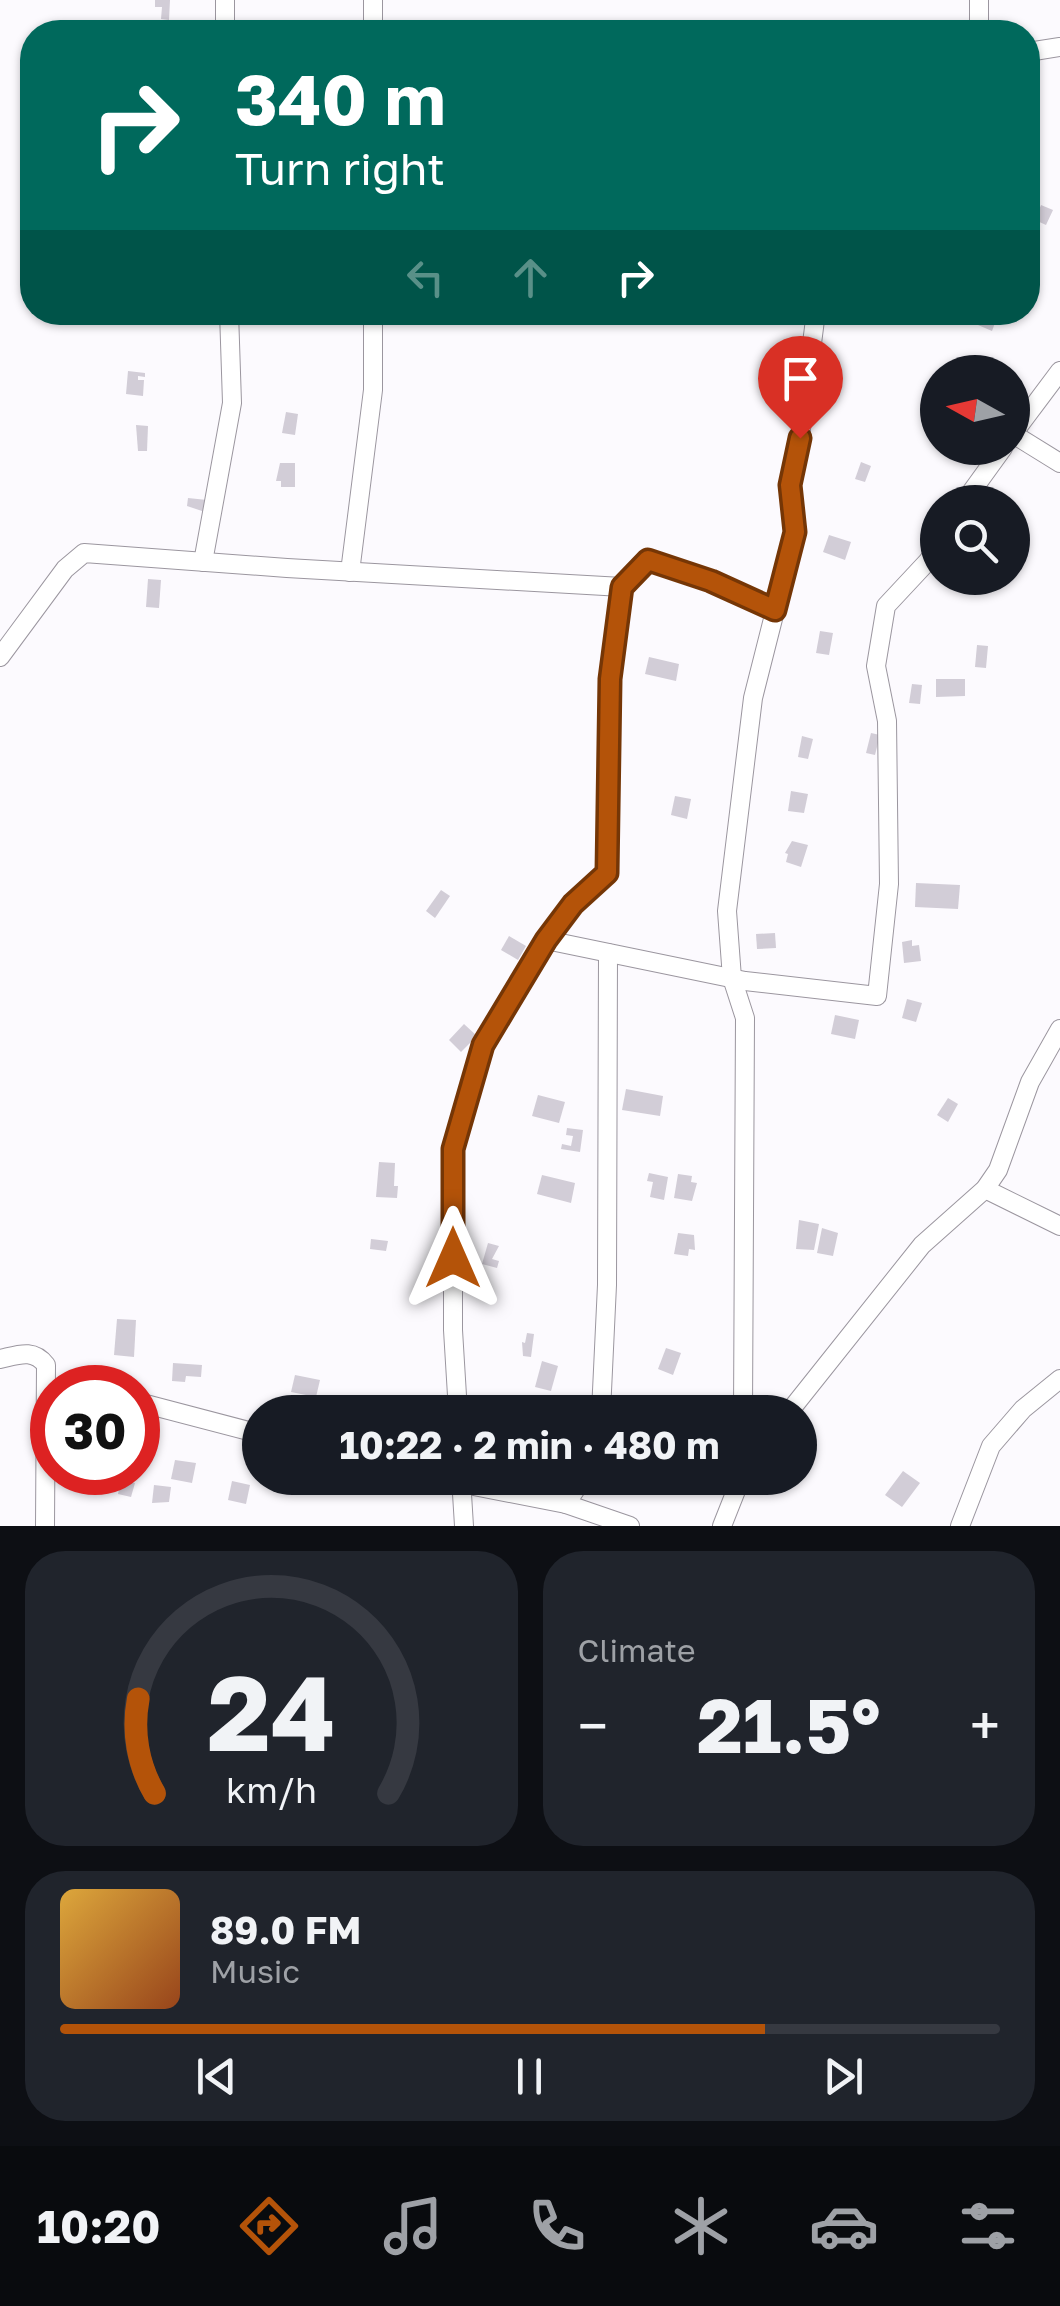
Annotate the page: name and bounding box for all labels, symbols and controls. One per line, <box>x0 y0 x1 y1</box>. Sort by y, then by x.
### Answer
text: 340 m <box>235 56 446 140</box>
icon: right <box>70 60 200 190</box>
text: Turn right <box>235 141 445 195</box>
icon: left <box>398 250 453 305</box>
icon: ahead <box>503 250 558 305</box>
icon: right <box>608 250 663 305</box>
pin <box>758 336 843 439</box>
icon: arrive <box>773 351 828 406</box>
north arrow <box>920 355 1030 465</box>
map controls <box>920 355 1030 595</box>
button: search <box>920 485 1030 595</box>
position arrow <box>401 1206 505 1310</box>
speed limit sign: 30 <box>30 1365 160 1495</box>
text: 10:22 · 2 min · 480 m <box>340 1422 719 1467</box>
text: Climate <box>578 1631 696 1669</box>
text: 24 <box>207 1649 335 1774</box>
text: 21.5° <box>697 1679 880 1770</box>
text: − <box>578 1692 608 1758</box>
text: + <box>970 1692 1000 1758</box>
text: km/h <box>226 1768 317 1811</box>
text: 89.0 FM <box>210 1907 361 1952</box>
text: Music <box>210 1952 300 1990</box>
icon: previous <box>189 2049 244 2104</box>
icon: pause <box>502 2049 557 2104</box>
icon: next <box>816 2049 871 2104</box>
icon: directions <box>234 2191 304 2261</box>
icon: music <box>378 2191 448 2261</box>
icon: phone <box>522 2191 592 2261</box>
icon: climate <box>666 2191 736 2261</box>
icon: car <box>809 2191 879 2261</box>
icon: filters <box>953 2191 1023 2261</box>
text: 10:20 <box>37 2199 160 2253</box>

